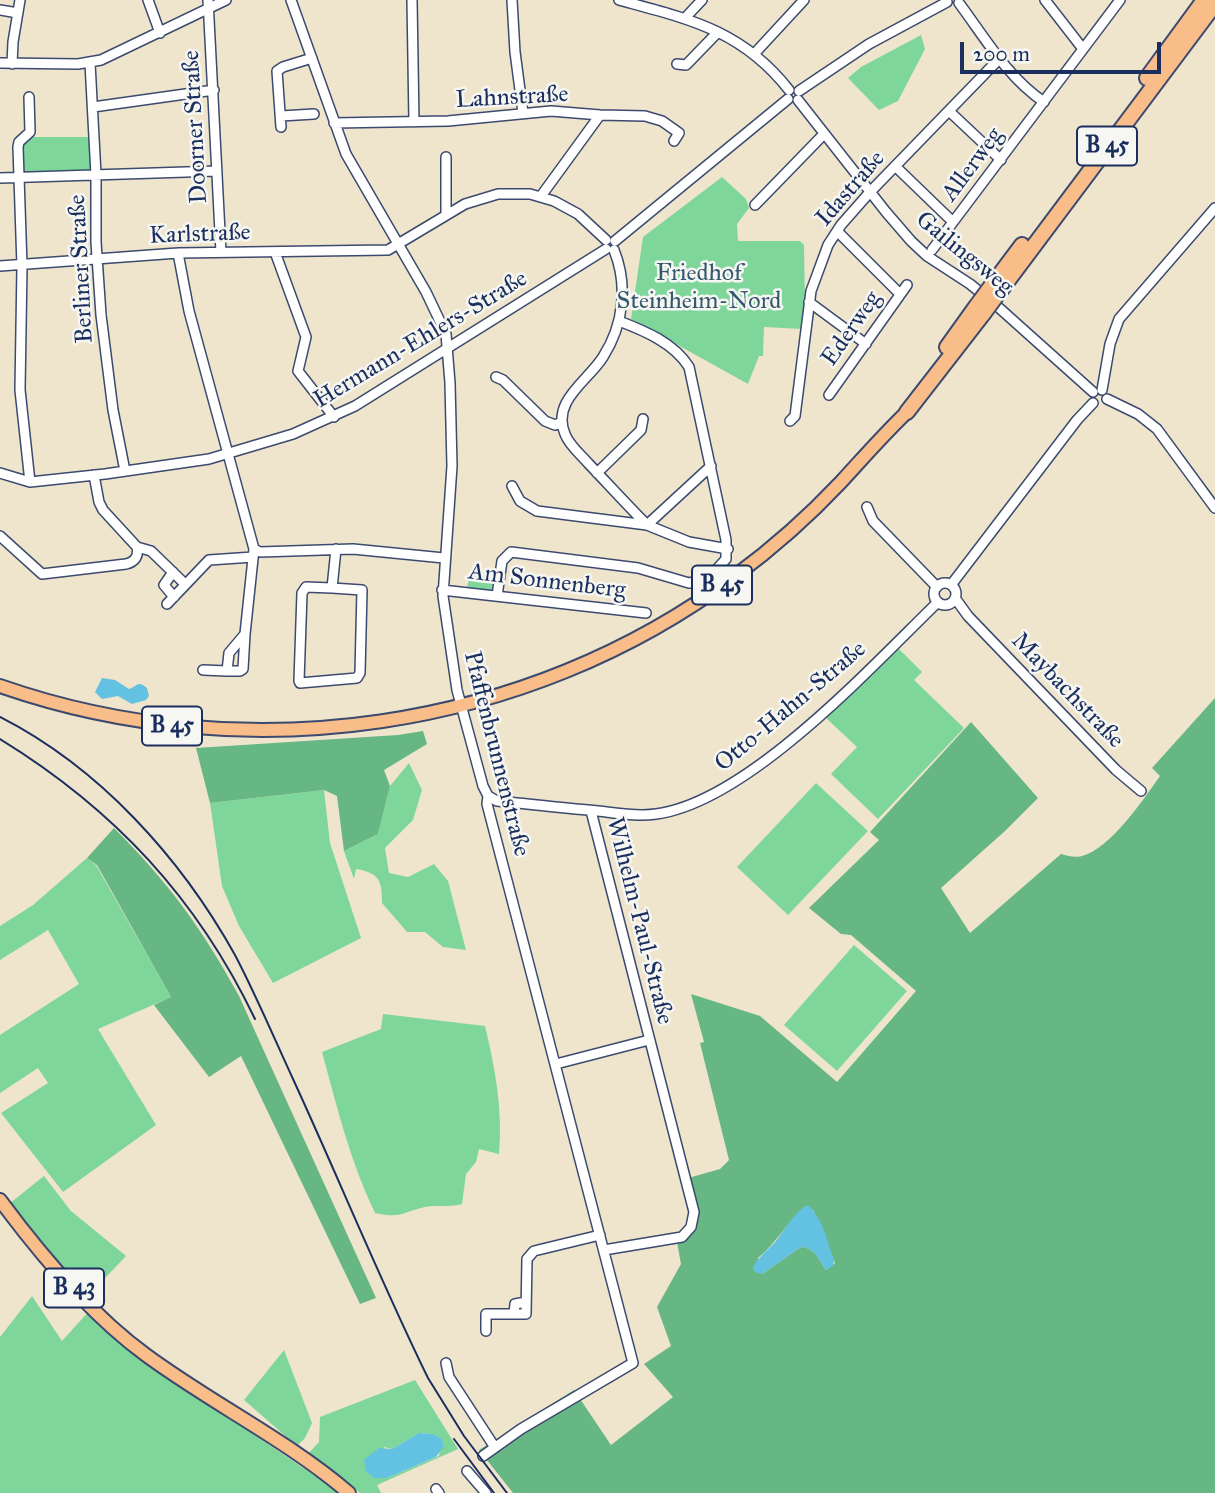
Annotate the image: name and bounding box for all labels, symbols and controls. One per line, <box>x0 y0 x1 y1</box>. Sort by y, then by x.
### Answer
scale bar <box>963 28 1164 72</box>
text: 200 m <box>973 41 1030 67</box>
street label: Doorner Straße <box>178 50 214 204</box>
street label: Lahnstraße <box>455 81 569 115</box>
street label: Allerweg <box>936 122 1010 208</box>
road number: B 45 <box>1077 127 1137 166</box>
street label: Idastraße <box>810 145 892 233</box>
street label: Berliner Straße <box>64 194 100 344</box>
street label: Gailingsweg <box>909 206 1019 302</box>
street label: Karlstraße <box>149 219 251 251</box>
park label: Friedhof Steinheim-Nord <box>617 260 781 316</box>
street label: Hermann-Ehlers-Straße <box>309 265 533 415</box>
street label: Ederweg <box>816 286 888 372</box>
street label: Am Sonnenberg <box>467 558 627 606</box>
road number: B 45 <box>692 566 752 604</box>
street label: Maybachstraße <box>1005 627 1129 755</box>
street label: Otto-Hahn-Straße <box>710 635 872 779</box>
street label: Pfaffenbrunnenstraße <box>457 648 535 860</box>
road number: B 45 <box>142 706 202 746</box>
street label: Wilhelm-Paul-Straße <box>599 815 679 1027</box>
road number: B 43 <box>44 1268 104 1308</box>

